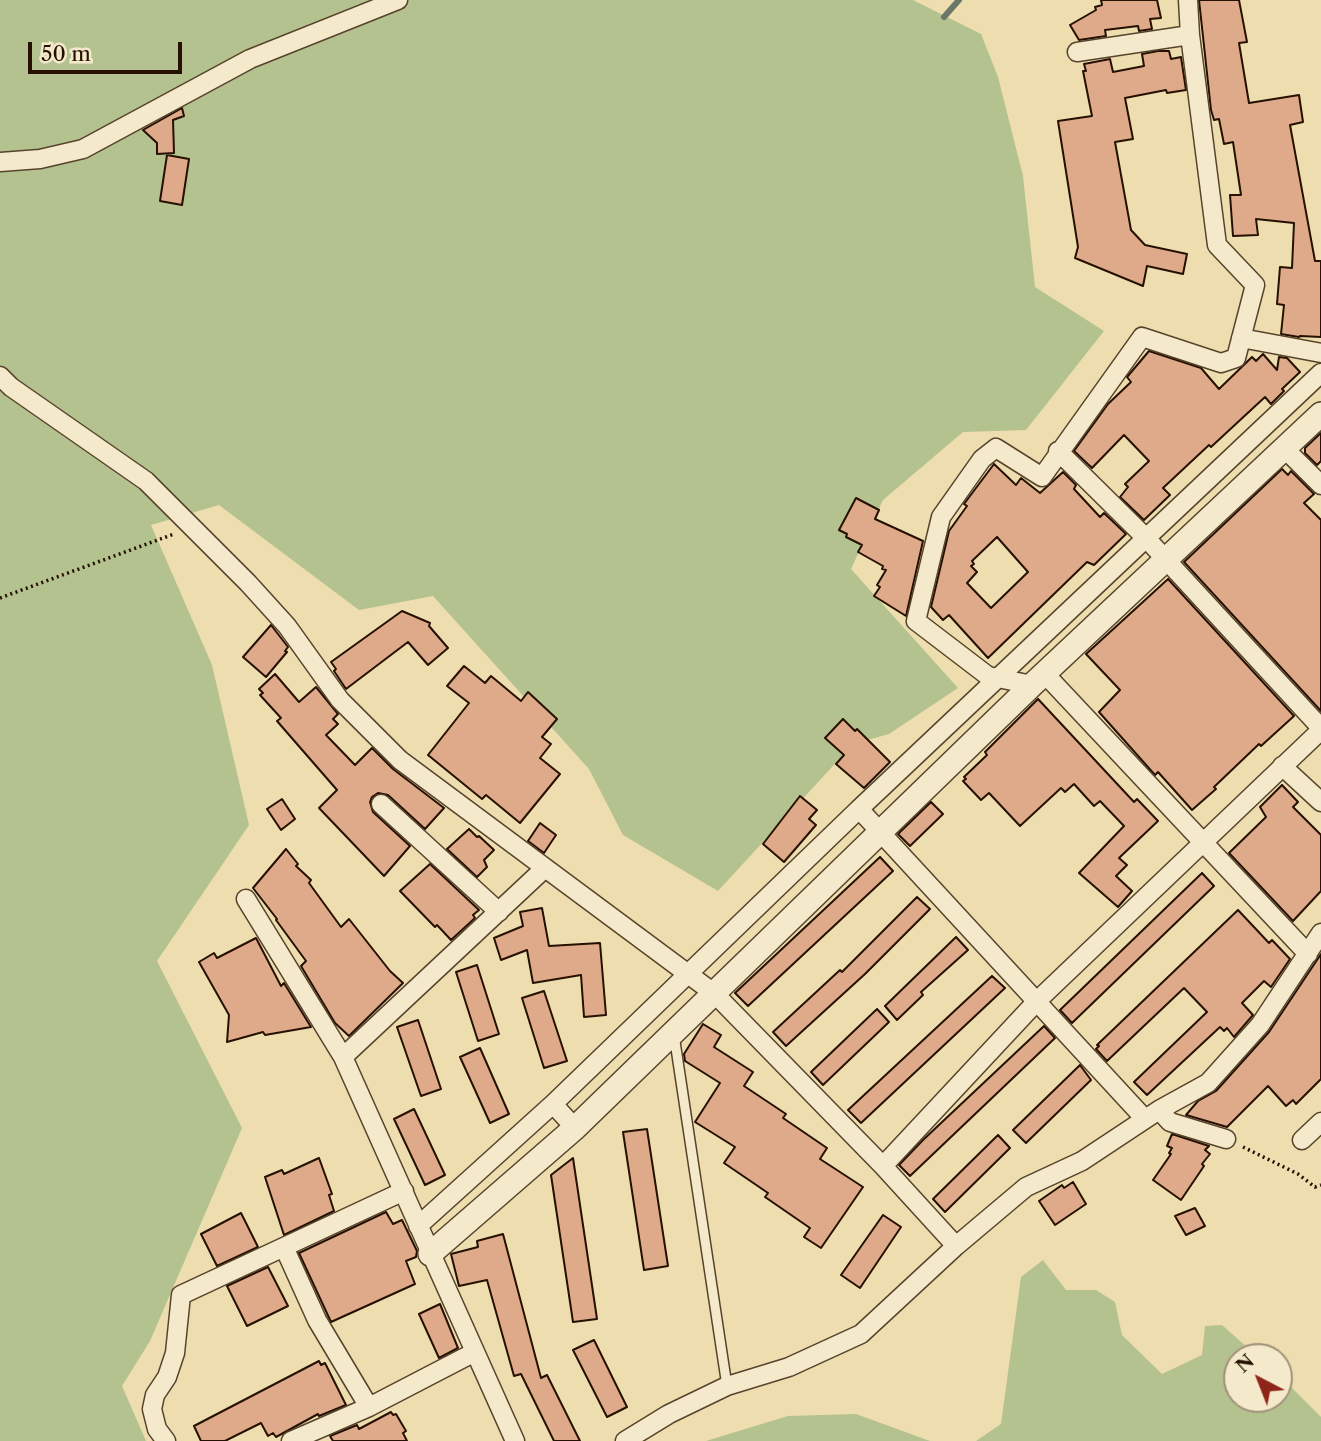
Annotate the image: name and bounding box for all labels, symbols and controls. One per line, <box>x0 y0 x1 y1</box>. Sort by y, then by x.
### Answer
scale bar <box>32 28 186 72</box>
text: 50 m <box>41 41 91 66</box>
north arrow <box>1223 1343 1293 1413</box>
text: N <box>1231 1349 1259 1378</box>

